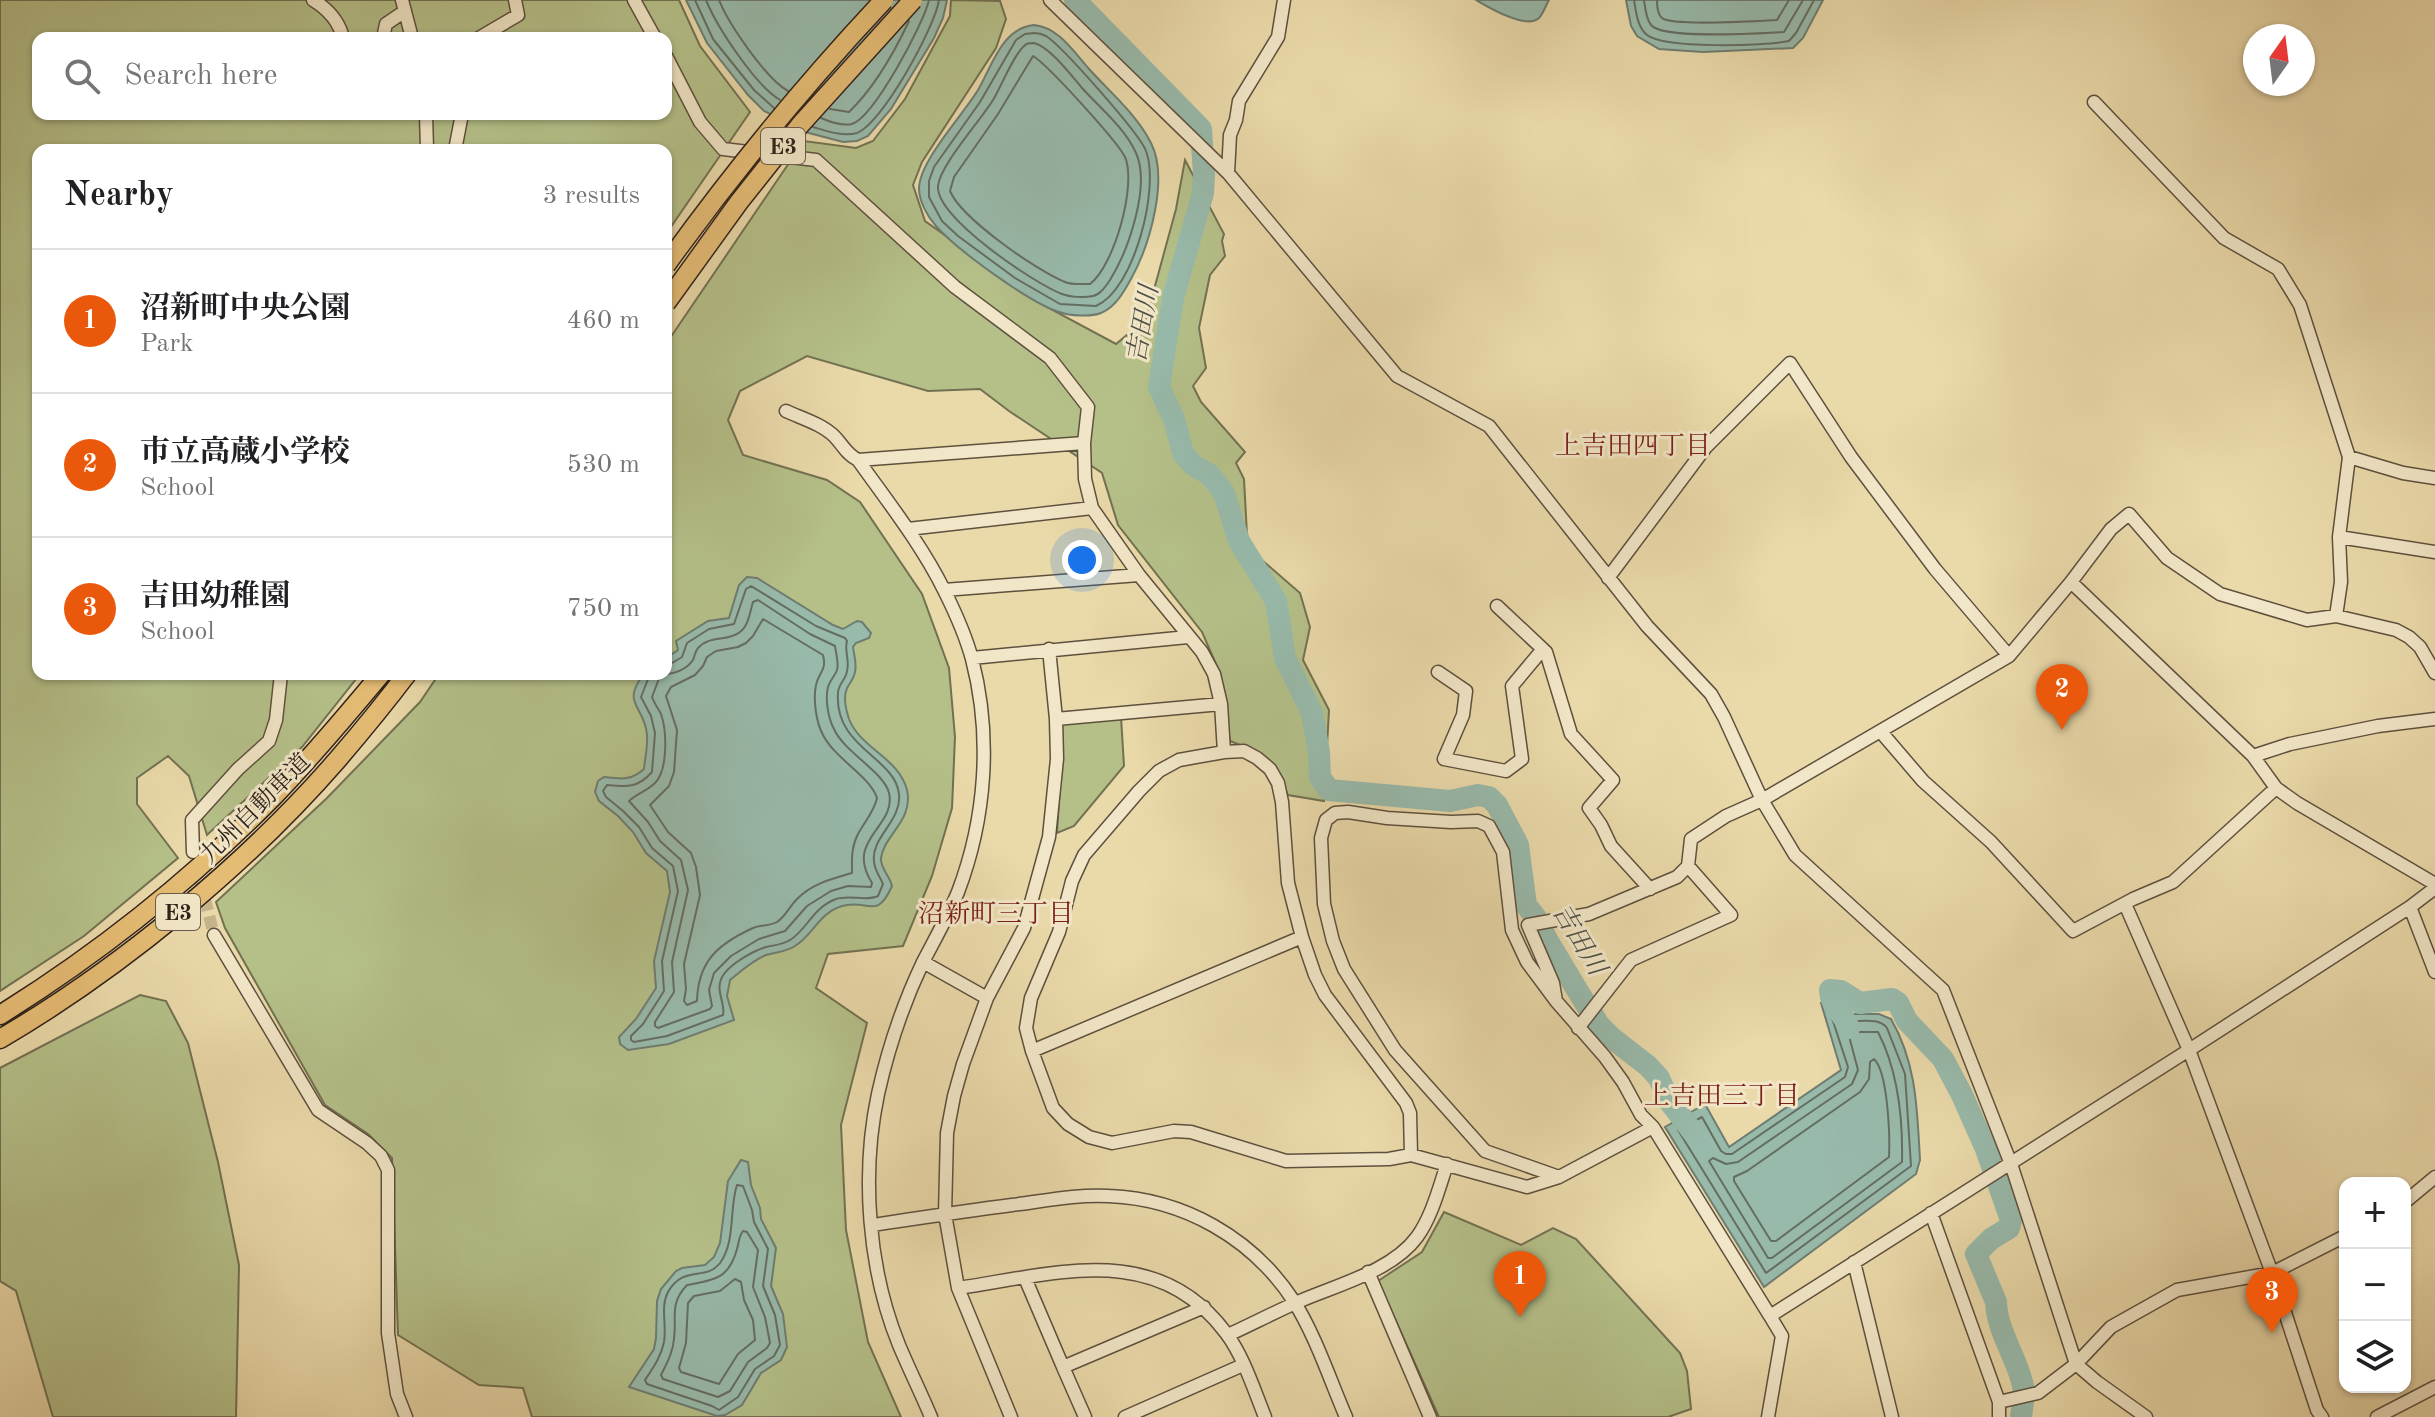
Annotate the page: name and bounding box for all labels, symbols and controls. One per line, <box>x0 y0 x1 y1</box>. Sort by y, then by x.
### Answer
north arrow <box>2243 24 2315 96</box>
search box <box>32 32 672 120</box>
icon: search <box>60 54 104 98</box>
text: Search here <box>124 61 278 91</box>
road number: E3 <box>761 128 805 164</box>
text: Nearby <box>64 179 174 213</box>
text: 3 results <box>542 183 640 209</box>
water label: 吉田川 <box>1122 280 1164 365</box>
text: 沼新町中央公園 <box>140 294 350 324</box>
text: 1 <box>82 308 98 334</box>
text: 460 m <box>567 308 640 334</box>
text: Park <box>140 331 194 357</box>
district label: 上吉田四丁目 <box>1555 432 1711 460</box>
text: 市立高蔵小学校 <box>140 438 350 468</box>
text: 2 <box>82 452 98 478</box>
text: 530 m <box>567 452 640 478</box>
text: School <box>140 475 214 501</box>
your location <box>1062 540 1102 580</box>
text: 吉田幼稚園 <box>140 582 290 612</box>
text: 3 <box>82 596 98 622</box>
text: 750 m <box>567 596 640 622</box>
text: School <box>140 619 214 645</box>
pin: 2 <box>2036 664 2088 730</box>
street label: 九州自動車道 <box>195 748 316 869</box>
road number: E3 <box>156 894 200 930</box>
water label: 吉田川 <box>1547 899 1613 983</box>
district label: 沼新町三丁目 <box>918 900 1074 928</box>
district label: 上吉田三丁目 <box>1644 1082 1800 1110</box>
map controls <box>2339 1177 2411 1393</box>
button: + <box>2339 1177 2411 1249</box>
button: − <box>2339 1249 2411 1321</box>
pin: 1 <box>1494 1251 1546 1317</box>
pin: 3 <box>2246 1267 2298 1333</box>
button: layers <box>2339 1321 2411 1393</box>

